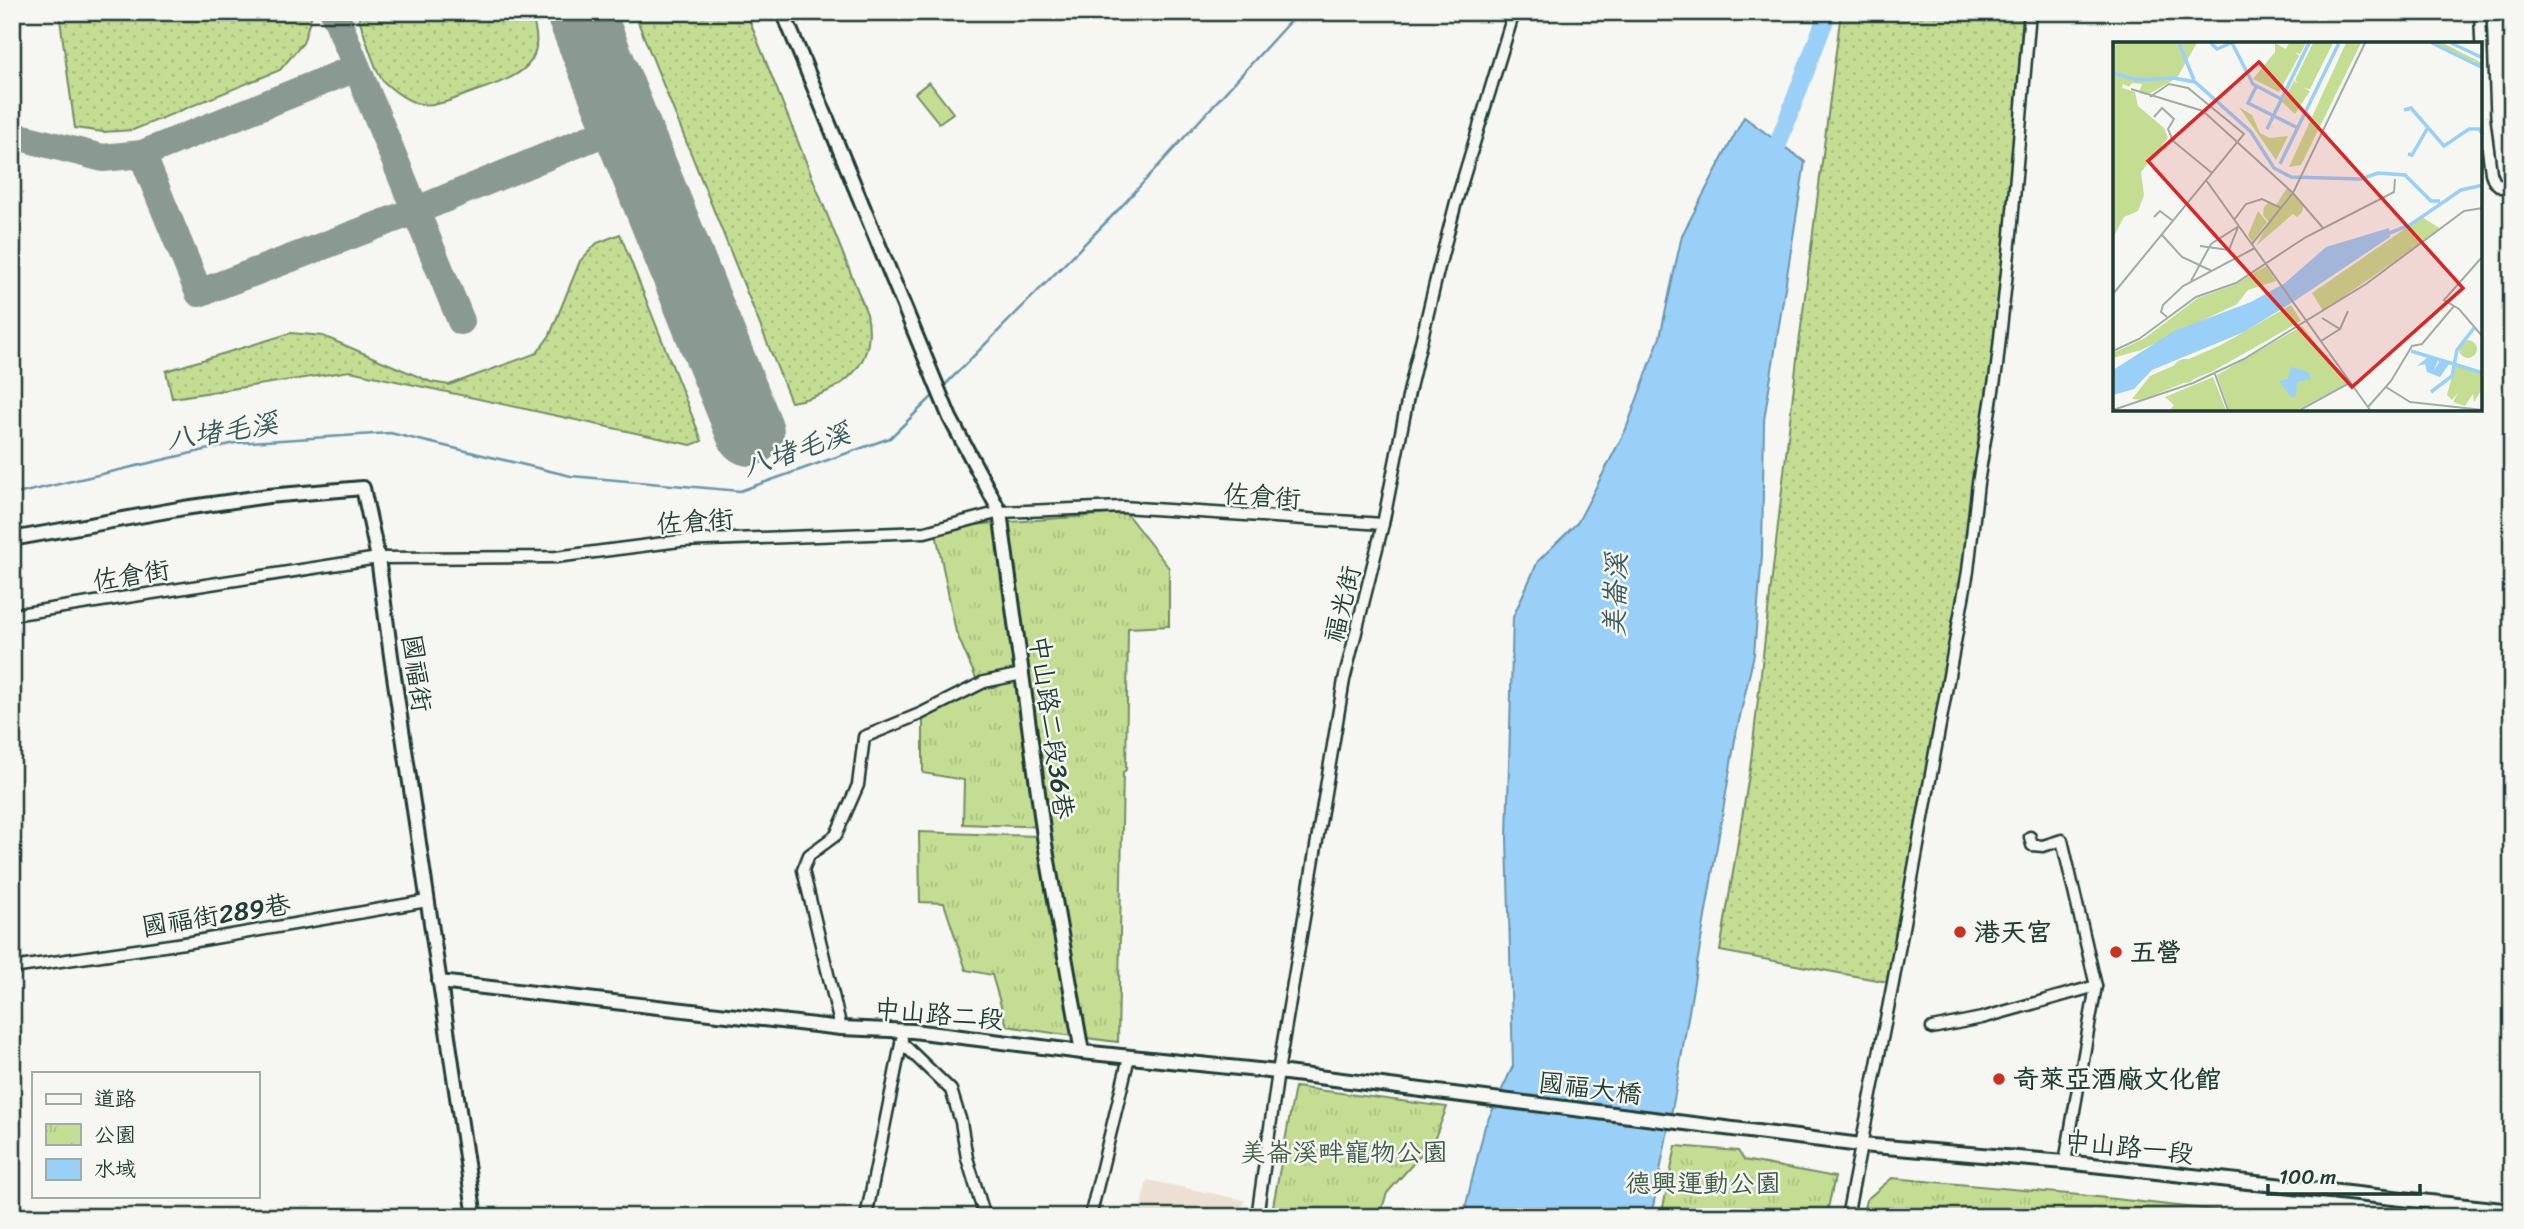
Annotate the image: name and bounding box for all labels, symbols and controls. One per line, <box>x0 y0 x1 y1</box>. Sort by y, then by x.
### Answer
inset map <box>2113 42 2482 411</box>
water label: 八堵毛溪 <box>163 398 283 464</box>
water label: 八堵毛溪 <box>735 408 859 491</box>
street label: 佐倉街 <box>1221 470 1303 522</box>
street label: 佐倉街 <box>654 495 736 547</box>
street label: 佐倉街 <box>89 546 173 604</box>
water label: 美崙溪 <box>1589 550 1641 638</box>
street label: 福光街 <box>1310 561 1374 647</box>
street label: 國福街 <box>389 631 445 715</box>
street label: 中山路二段36巷 <box>1016 632 1088 822</box>
street label: 國福街289巷 <box>138 880 294 950</box>
place label: 港天宮 <box>1974 909 2052 955</box>
marker: 港天宮 <box>1952 924 1968 940</box>
place label: 五營 <box>2130 929 2182 975</box>
marker: 五營 <box>2108 944 2124 960</box>
street label: 中山路二段 <box>872 985 1006 1043</box>
place label: 奇萊亞酒廠文化館 <box>2013 1056 2221 1102</box>
street label: 國福大橋 <box>1536 1059 1644 1117</box>
marker: 奇萊亞酒廠文化館 <box>1991 1071 2007 1087</box>
legend <box>32 1072 259 1198</box>
text: 道路 <box>94 1080 136 1118</box>
text: 公園 <box>94 1116 136 1154</box>
street label: 中山路一段 <box>2062 1117 2196 1177</box>
park label: 美崙溪畔寵物公園 <box>1240 1129 1448 1175</box>
text: 水域 <box>94 1150 136 1188</box>
scale bar <box>2268 1152 2421 1196</box>
text: 100 m <box>2279 1158 2336 1196</box>
park label: 德興運動公園 <box>1625 1160 1781 1206</box>

